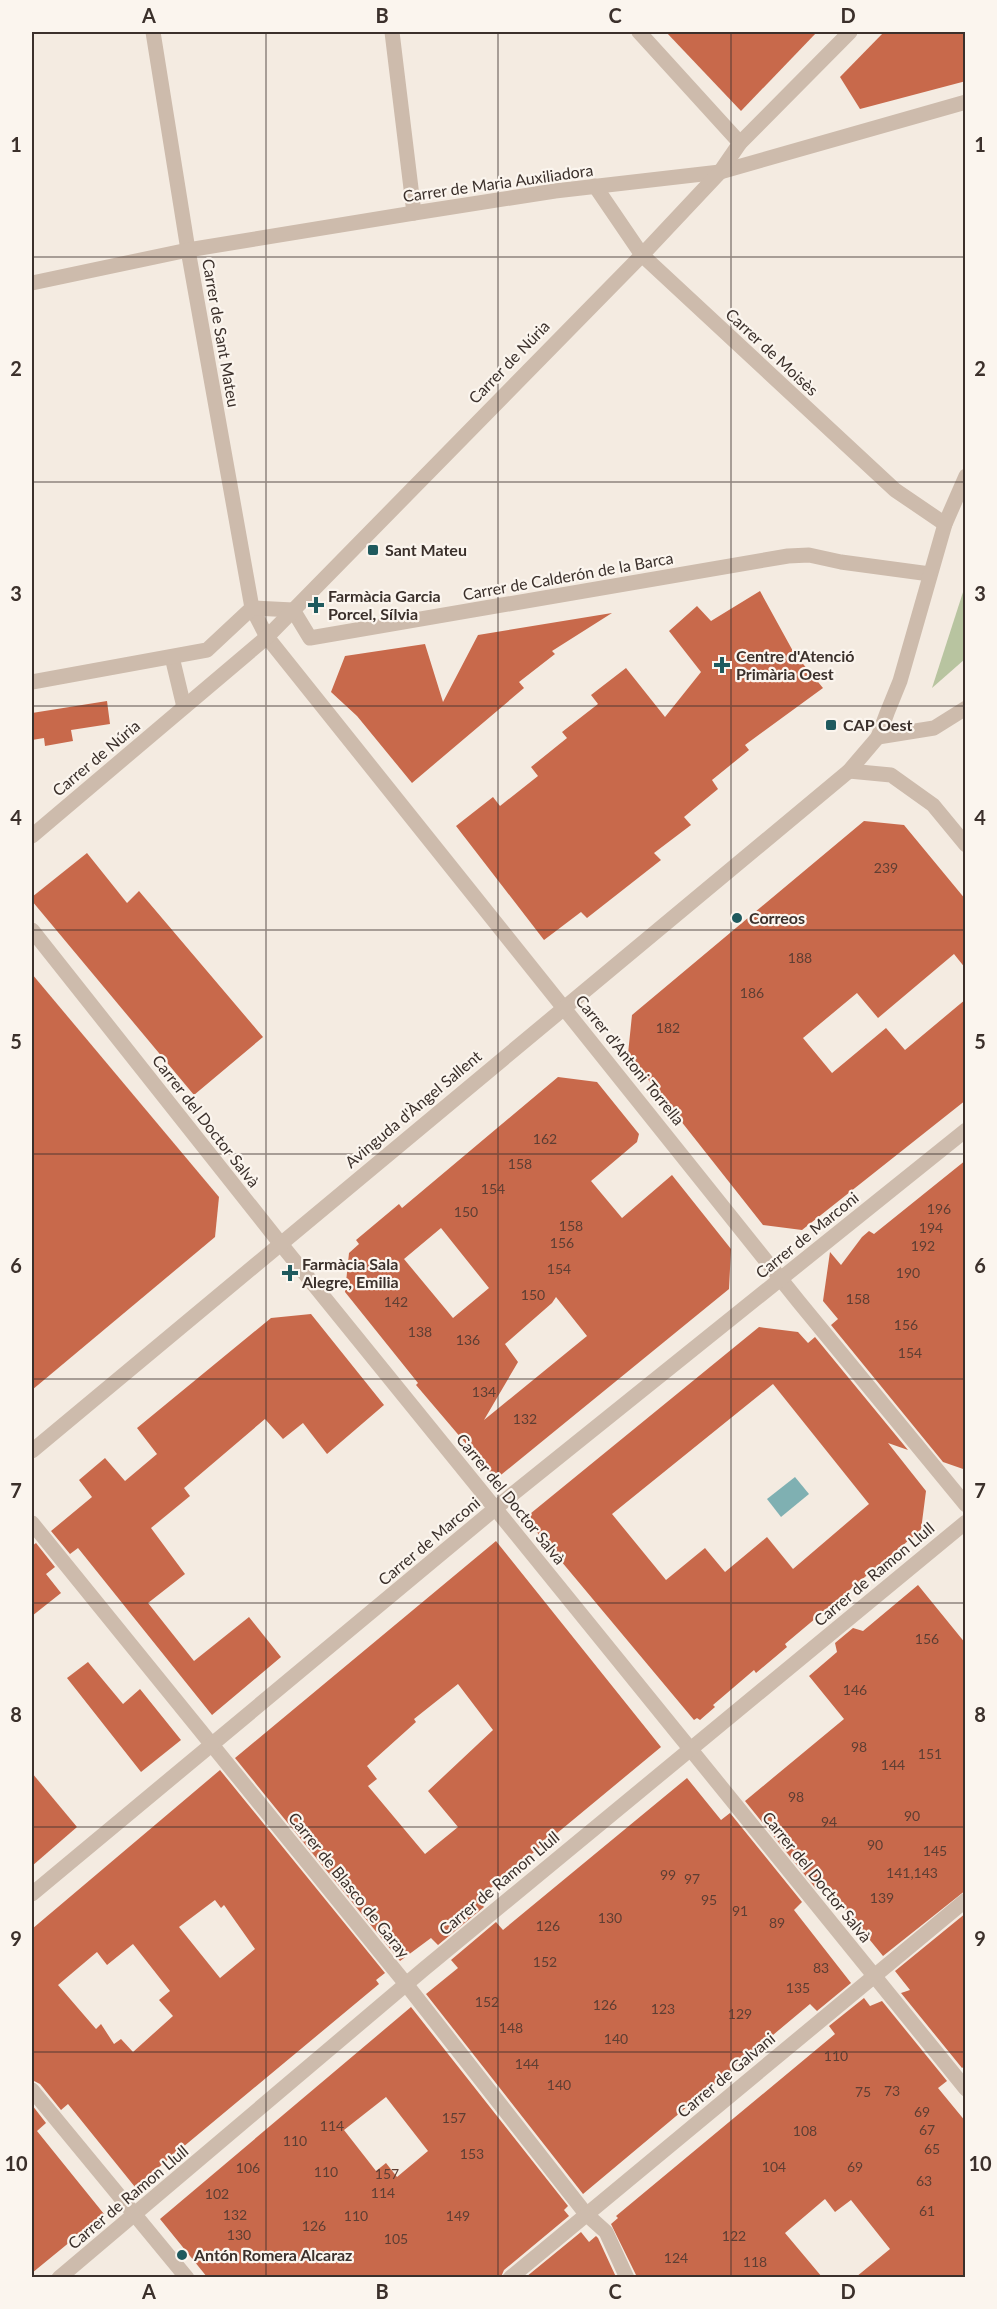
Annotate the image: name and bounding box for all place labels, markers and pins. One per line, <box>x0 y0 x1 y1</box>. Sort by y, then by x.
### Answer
place label: Sant Mateu <box>385 540 467 559</box>
marker: Sant Mateu <box>366 543 380 557</box>
place label: Farmàcia Garcia Porcel, Sílvia <box>328 586 441 623</box>
marker: Farmàcia Garcia Porcel, Sílvia <box>309 598 323 612</box>
place label: Centre d'Atenció Primària Oest <box>736 646 855 683</box>
marker: Centre d'Atenció Primària Oest <box>713 656 731 674</box>
place label: CAP Oest <box>843 715 912 734</box>
marker: CAP Oest <box>824 718 838 732</box>
place label: Correos <box>749 908 805 927</box>
marker: Correos <box>730 911 744 925</box>
place label: Farmàcia Sala Alegre, Emilia <box>301 1254 399 1291</box>
marker: Farmàcia Sala Alegre, Emilia <box>283 1266 297 1280</box>
place label: Antón Romera Alcaraz <box>193 2245 352 2264</box>
marker: Antón Romera Alcaraz <box>175 2248 189 2262</box>

